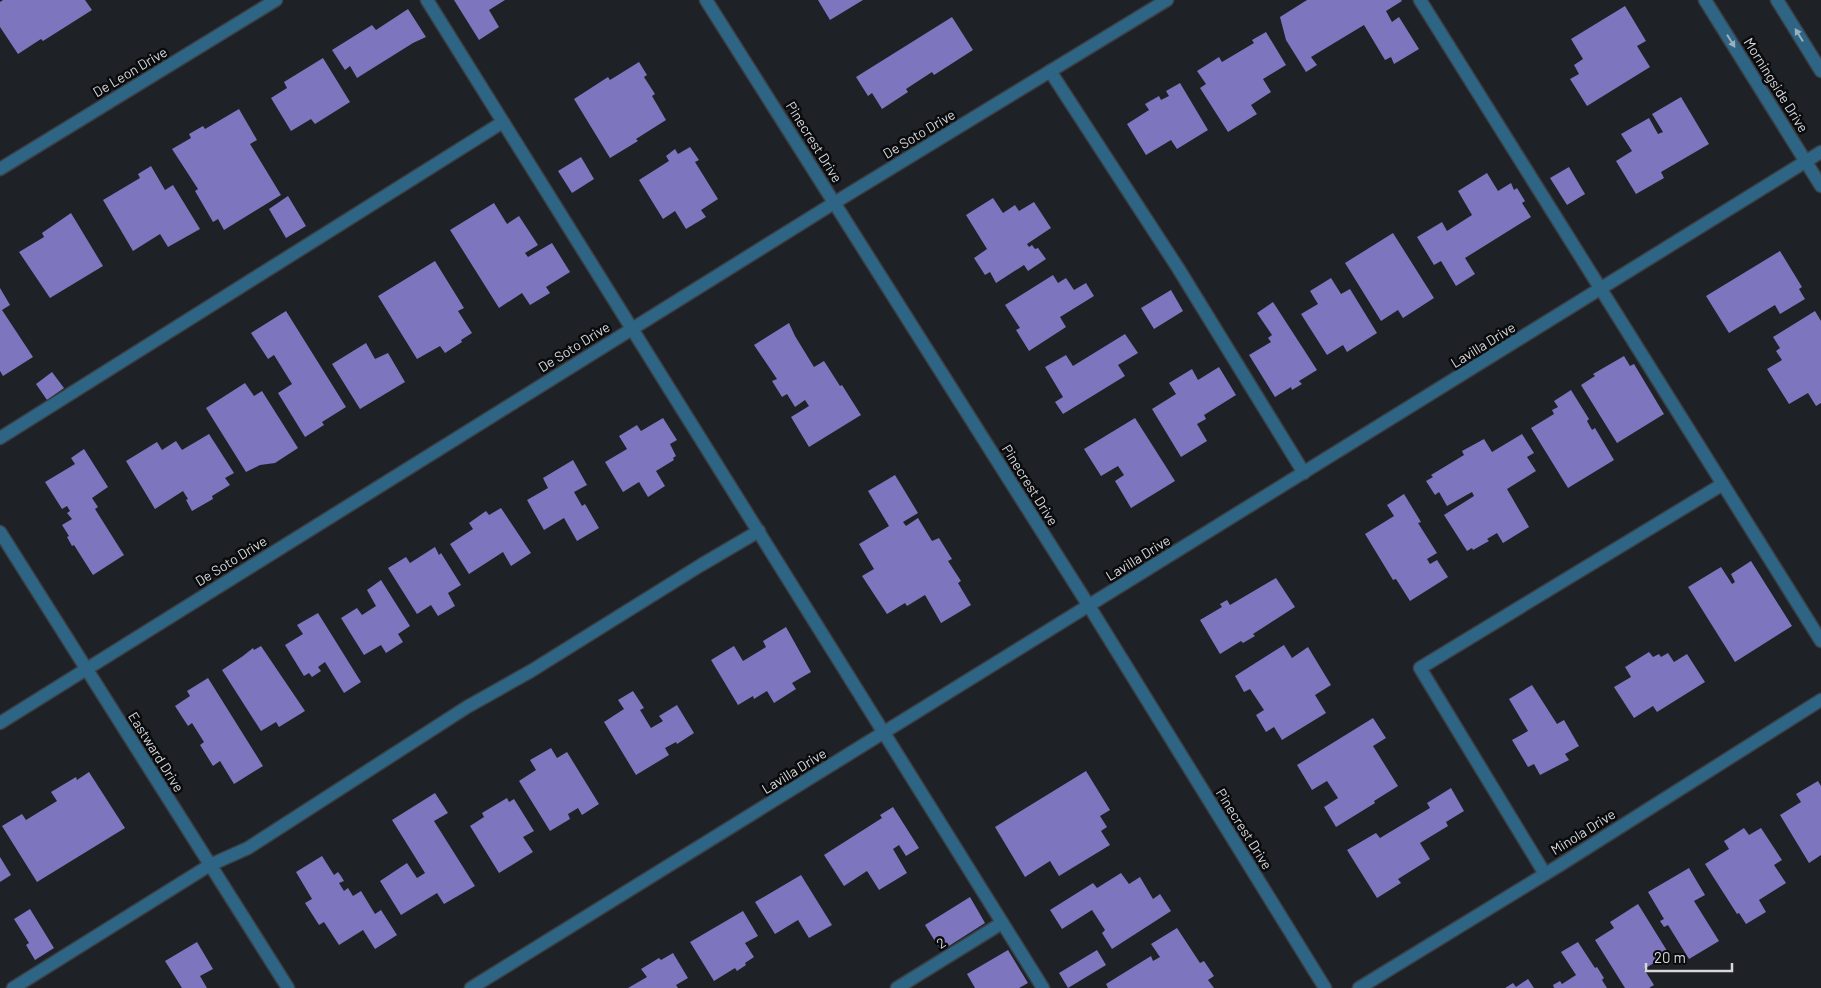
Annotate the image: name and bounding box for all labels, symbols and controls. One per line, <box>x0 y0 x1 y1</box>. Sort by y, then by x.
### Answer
one-way arrow <box>1794 29 1804 42</box>
street label: Morningside Drive <box>1741 34 1812 135</box>
one-way arrow <box>1726 35 1735 48</box>
street label: De Leon Drive <box>90 43 170 100</box>
street label: Pinecrest Drive <box>783 98 846 185</box>
street label: De Soto Drive <box>880 105 958 162</box>
street label: De Soto Drive <box>535 318 613 375</box>
street label: Lavilla Drive <box>1447 318 1518 371</box>
street label: Pinecrest Drive <box>999 441 1062 528</box>
street label: Lavilla Drive <box>1102 531 1173 584</box>
street label: De Soto Drive <box>192 532 270 589</box>
street label: Eastward Drive <box>125 709 188 795</box>
street label: Lavilla Drive <box>758 744 829 797</box>
street label: Pinecrest Drive <box>1213 785 1276 872</box>
street label: Minola Drive <box>1547 805 1618 858</box>
street label: 2 <box>933 933 948 952</box>
scale bar <box>1646 940 1732 972</box>
text: 20 m <box>1654 948 1686 966</box>

